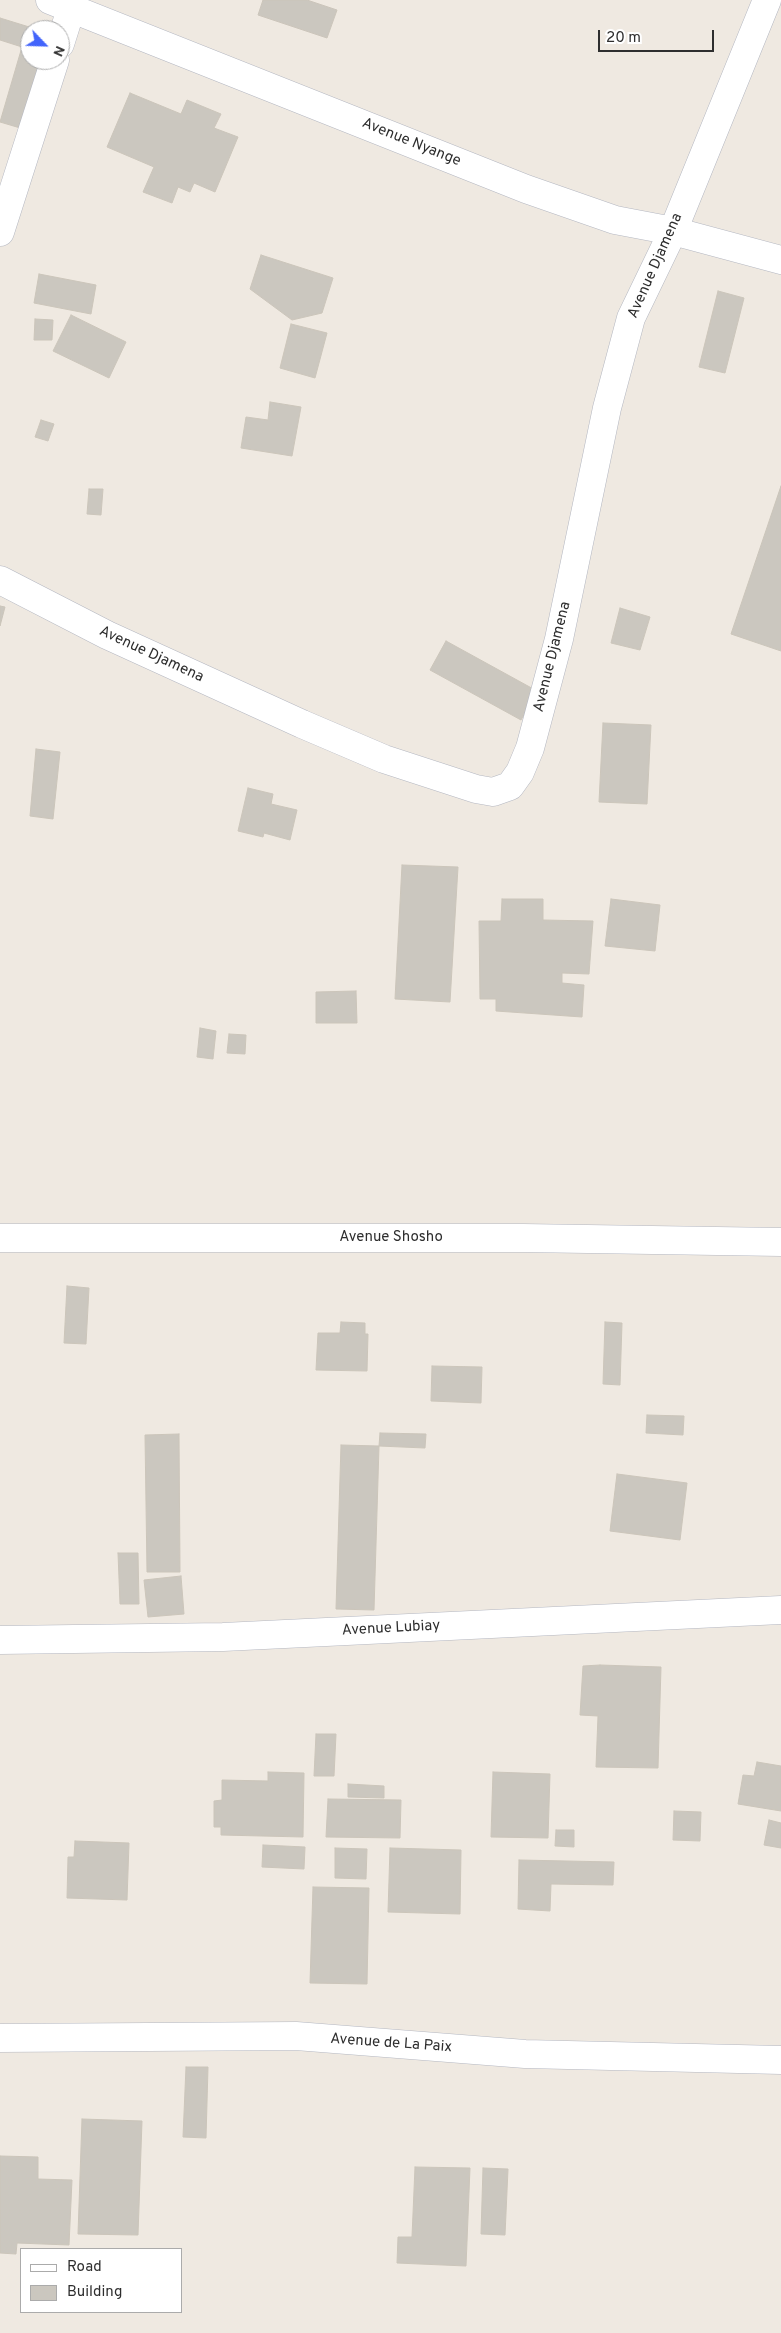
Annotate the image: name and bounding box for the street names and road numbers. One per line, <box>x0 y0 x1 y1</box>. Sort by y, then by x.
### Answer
street label: Avenue Nyange <box>359 115 463 171</box>
street label: Avenue Djamena <box>625 211 687 321</box>
street label: Avenue Djamena <box>531 600 575 714</box>
street label: Avenue Djamena <box>96 623 206 687</box>
street label: Avenue Shosho <box>339 1229 443 1247</box>
street label: Avenue Lubiay <box>341 1617 441 1641</box>
street label: Avenue de La Paix <box>329 2031 453 2057</box>

